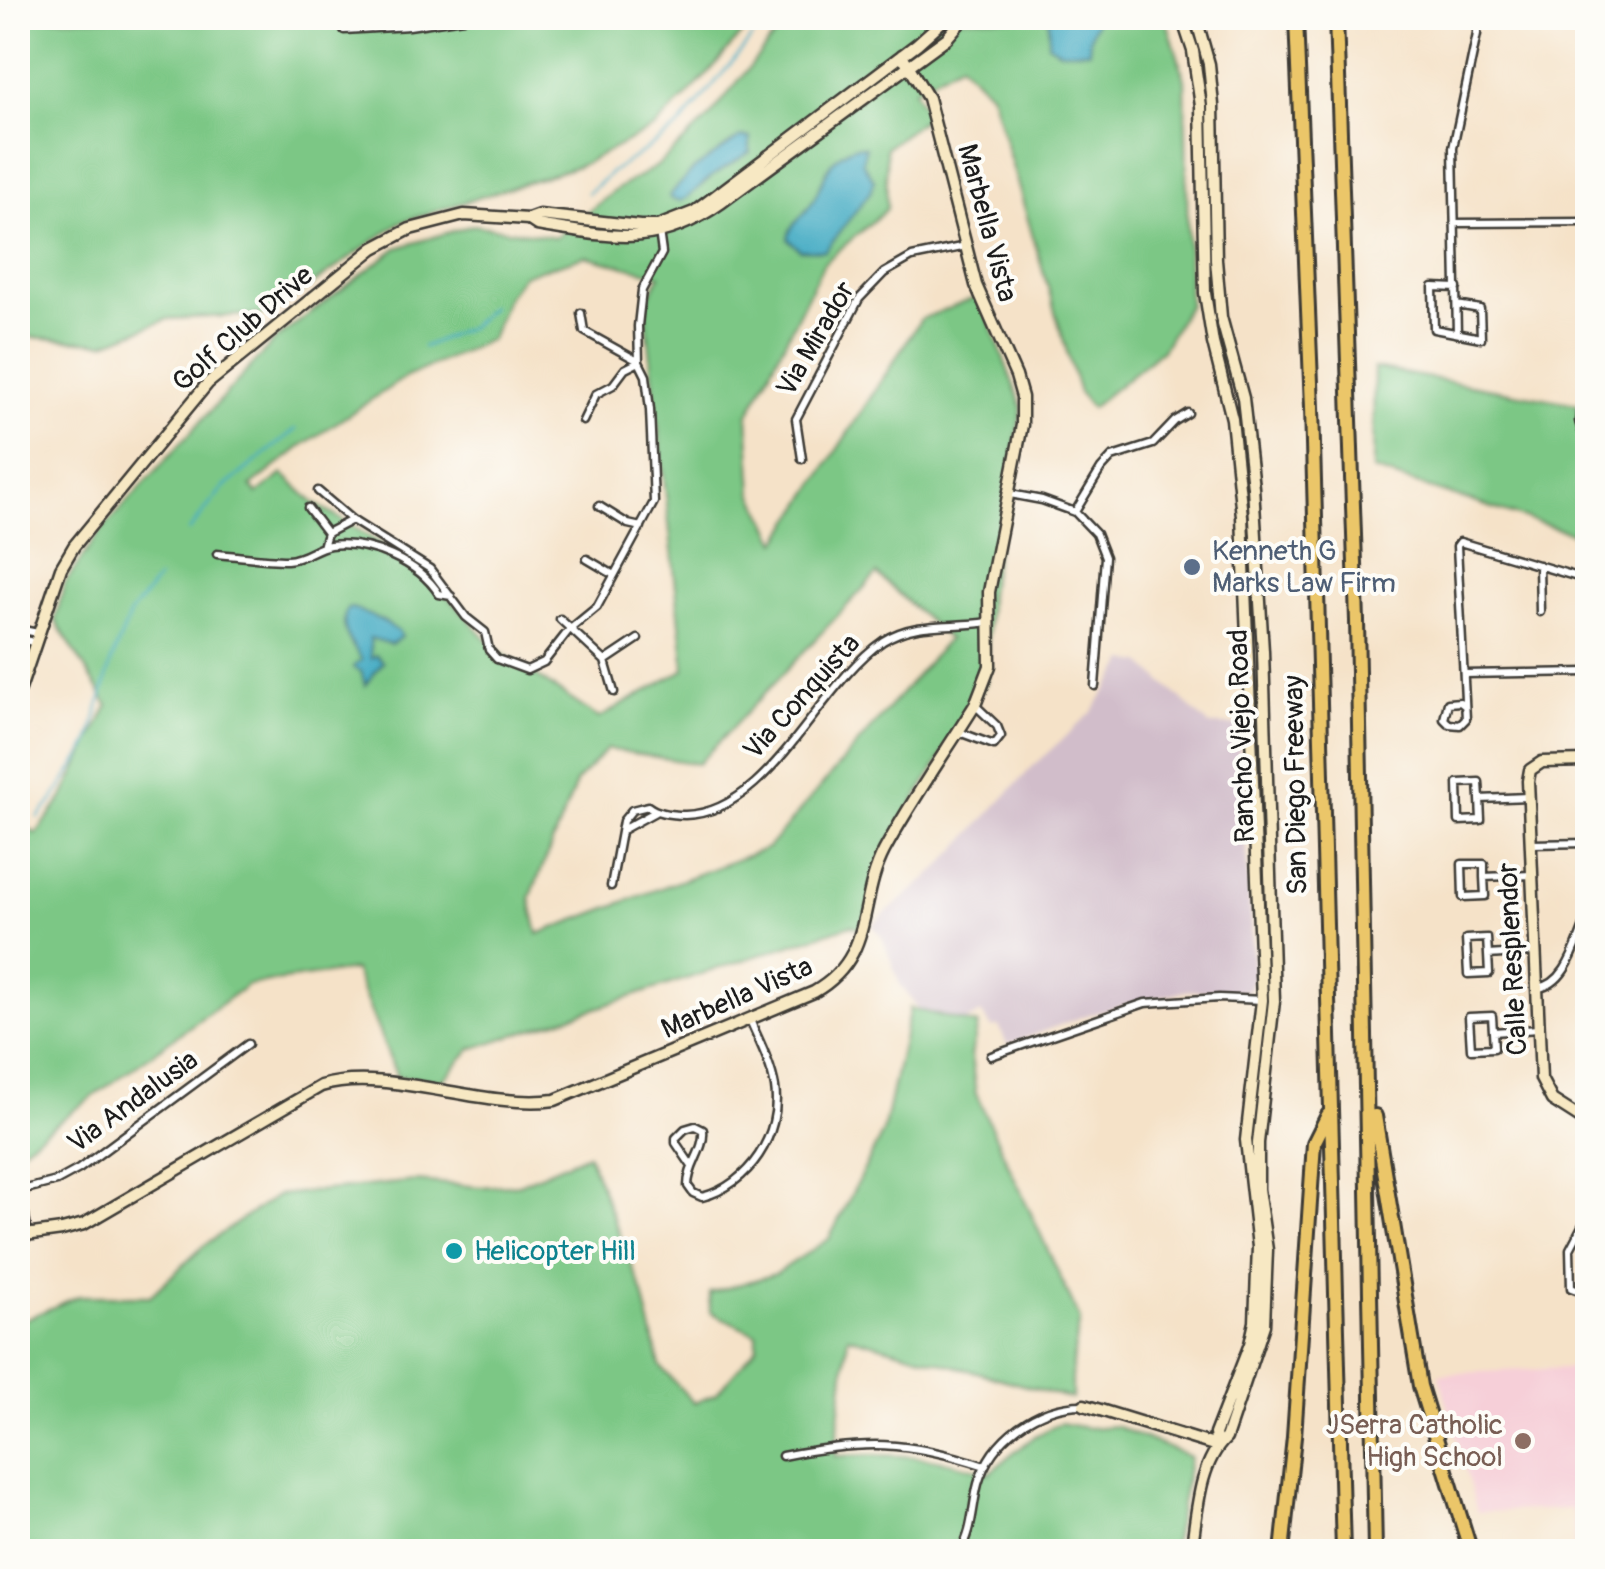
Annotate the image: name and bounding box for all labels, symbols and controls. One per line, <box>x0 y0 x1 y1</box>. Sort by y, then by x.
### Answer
street label: Marbella Vista <box>949 140 1025 306</box>
street label: Golf Club Drive <box>165 258 321 400</box>
street label: Via Mirador <box>769 275 863 403</box>
place label: Kenneth G Marks Law Firm <box>1212 534 1396 601</box>
marker: Kenneth G Marks Law Firm <box>1181 556 1203 578</box>
street label: Via Conquista <box>736 627 868 767</box>
street label: Rancho Viejo Road <box>1221 629 1263 843</box>
street label: San Diego Freeway <box>1277 675 1315 895</box>
street label: Calle Resplendor <box>1490 862 1536 1056</box>
street label: Marbella Vista <box>656 949 818 1047</box>
street label: Via Andalusia <box>61 1043 205 1161</box>
place label: Helicopter Hill <box>474 1234 636 1269</box>
marker: Helicopter Hill <box>443 1240 465 1262</box>
place label: JSerra Catholic High School <box>1326 1408 1503 1475</box>
marker: JSerra Catholic High School <box>1512 1430 1534 1452</box>

